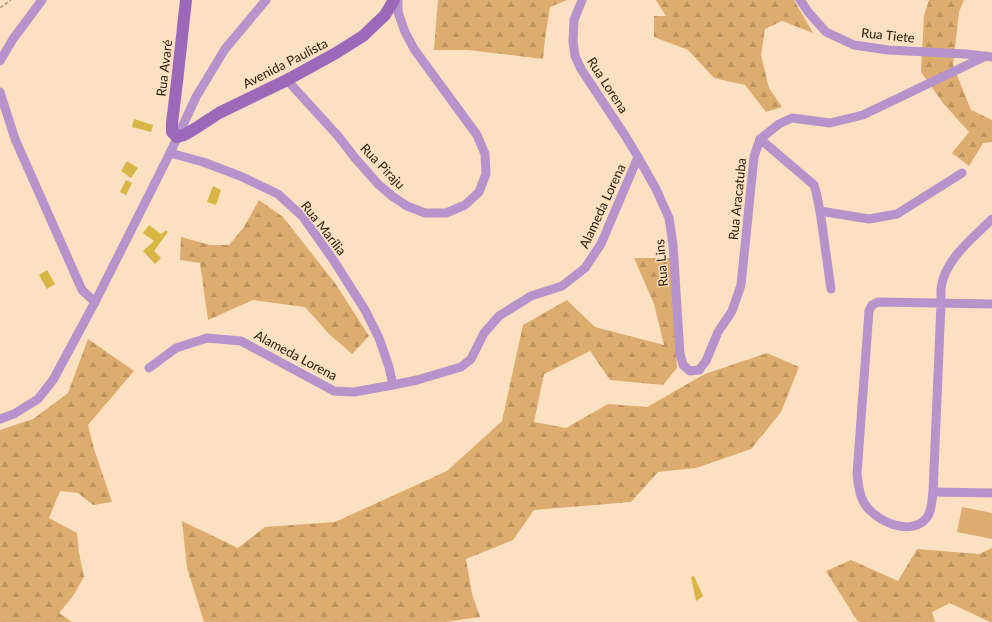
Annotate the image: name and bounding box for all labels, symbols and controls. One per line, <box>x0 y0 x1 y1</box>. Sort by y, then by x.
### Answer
street label: Rua Tiete <box>861 24 916 46</box>
street label: Avenida Paulista <box>240 35 330 91</box>
street label: Rua Avaré <box>153 39 175 97</box>
street label: Rua Lorena <box>584 54 632 116</box>
street label: Rua Piraju <box>357 140 409 192</box>
street label: Rua Aracatuba <box>725 157 749 241</box>
street label: Alameda Lorena <box>575 161 629 251</box>
street label: Rua Marília <box>298 198 350 258</box>
street label: Rua Lins <box>651 238 671 287</box>
street label: Alameda Lorena <box>252 326 340 384</box>

